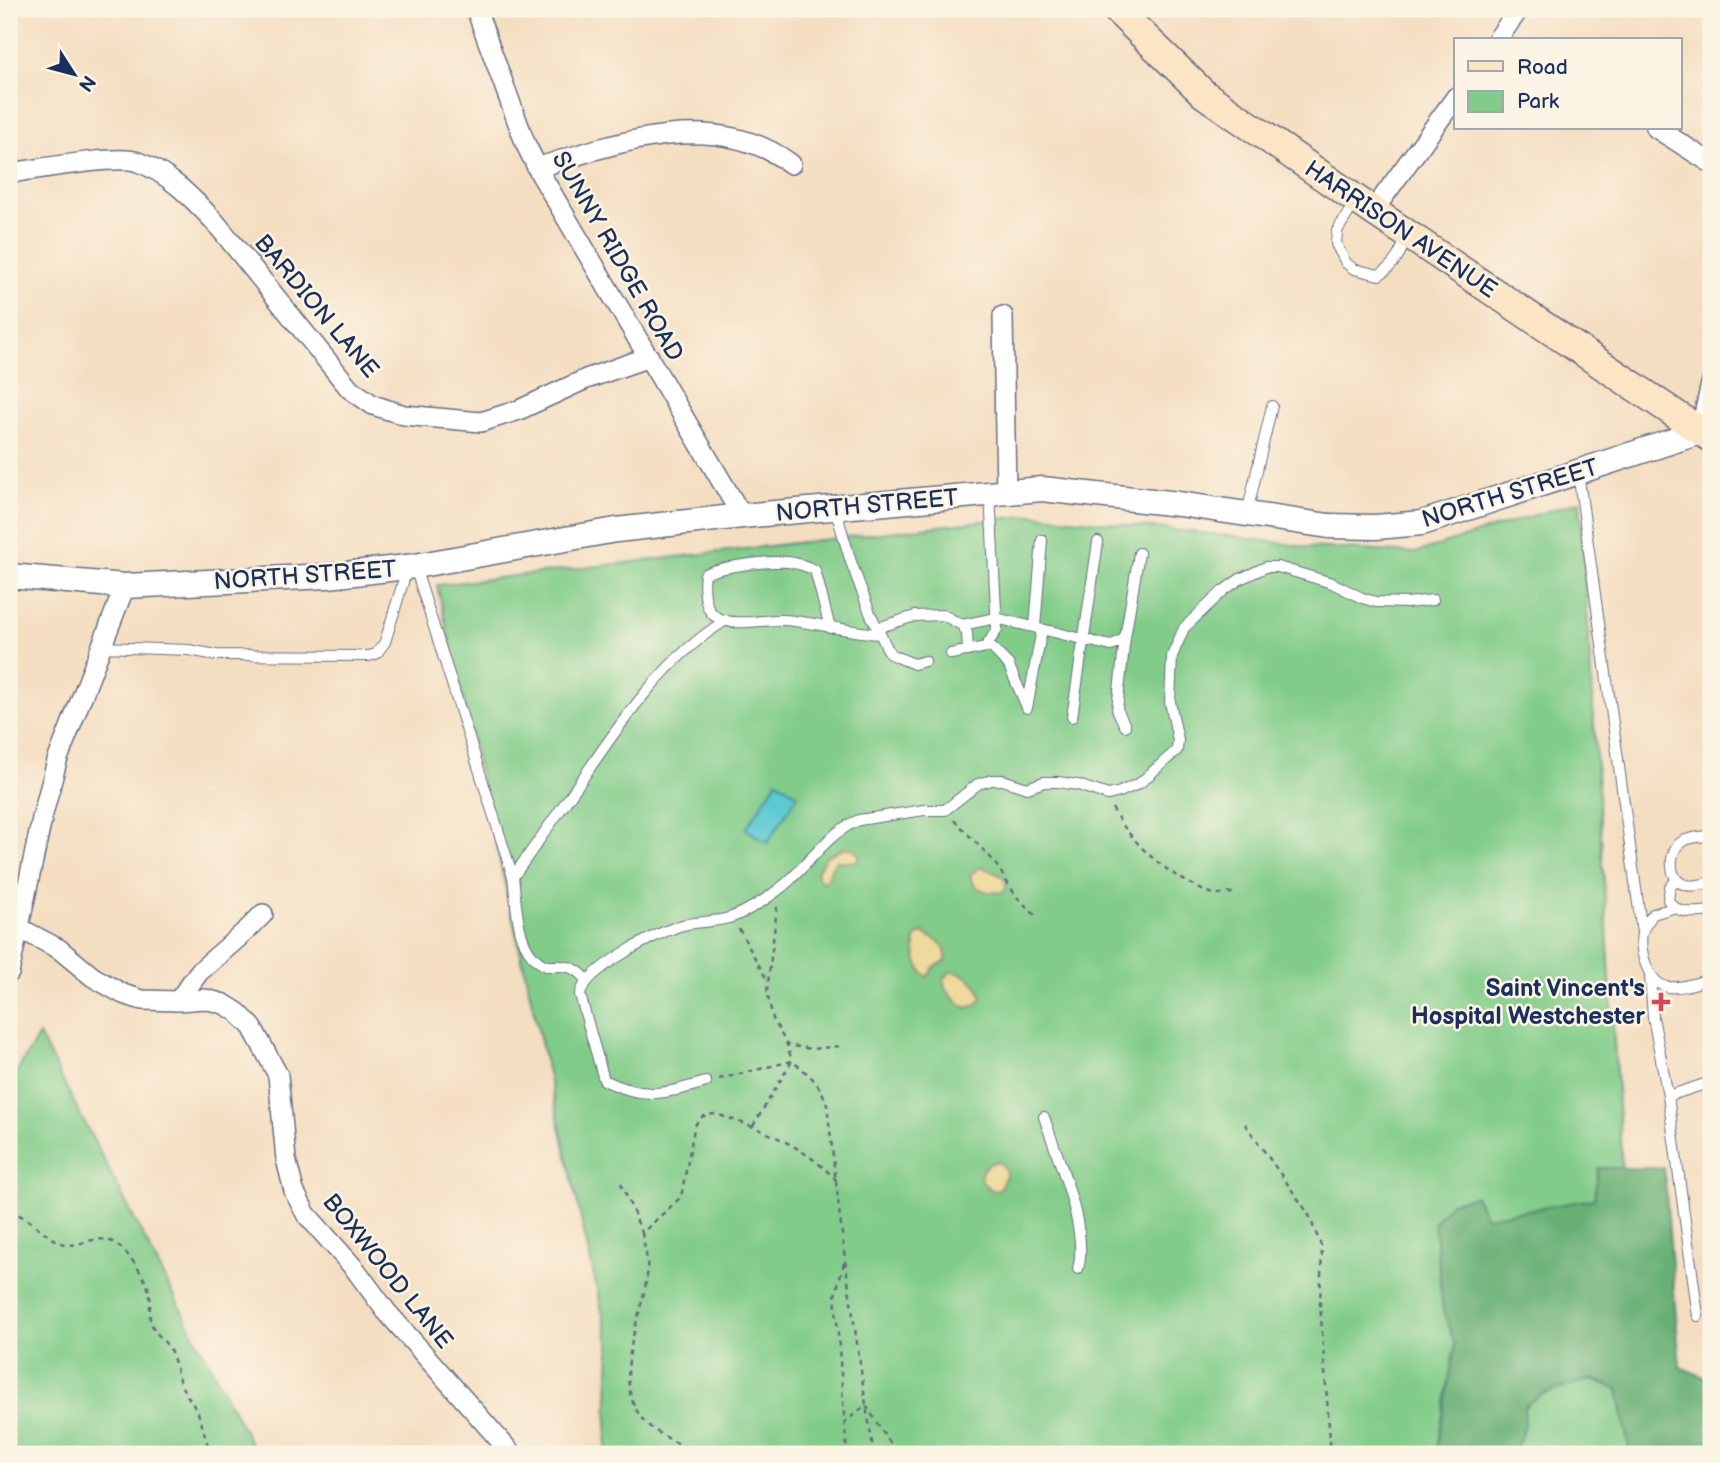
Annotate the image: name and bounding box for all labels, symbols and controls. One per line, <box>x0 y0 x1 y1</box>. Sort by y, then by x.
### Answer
north arrow <box>38 38 108 108</box>
legend <box>1454 38 1682 130</box>
text: Road <box>1517 55 1568 80</box>
text: N <box>73 71 100 96</box>
text: Park <box>1517 89 1560 114</box>
street label: SUNNY RIDGE ROAD <box>546 146 690 366</box>
street label: HARRISON AVENUE <box>1299 154 1502 305</box>
street label: BARDION LANE <box>248 229 385 384</box>
street label: NORTH STREET <box>1418 453 1602 534</box>
street label: NORTH STREET <box>775 483 960 528</box>
street label: NORTH STREET <box>213 555 398 596</box>
place label: Saint Vincent's Hospital Westchester <box>1411 974 1645 1031</box>
marker: Saint Vincent's Hospital Westchester <box>1651 992 1671 1012</box>
street label: BOXWOOD LANE <box>316 1188 459 1355</box>

